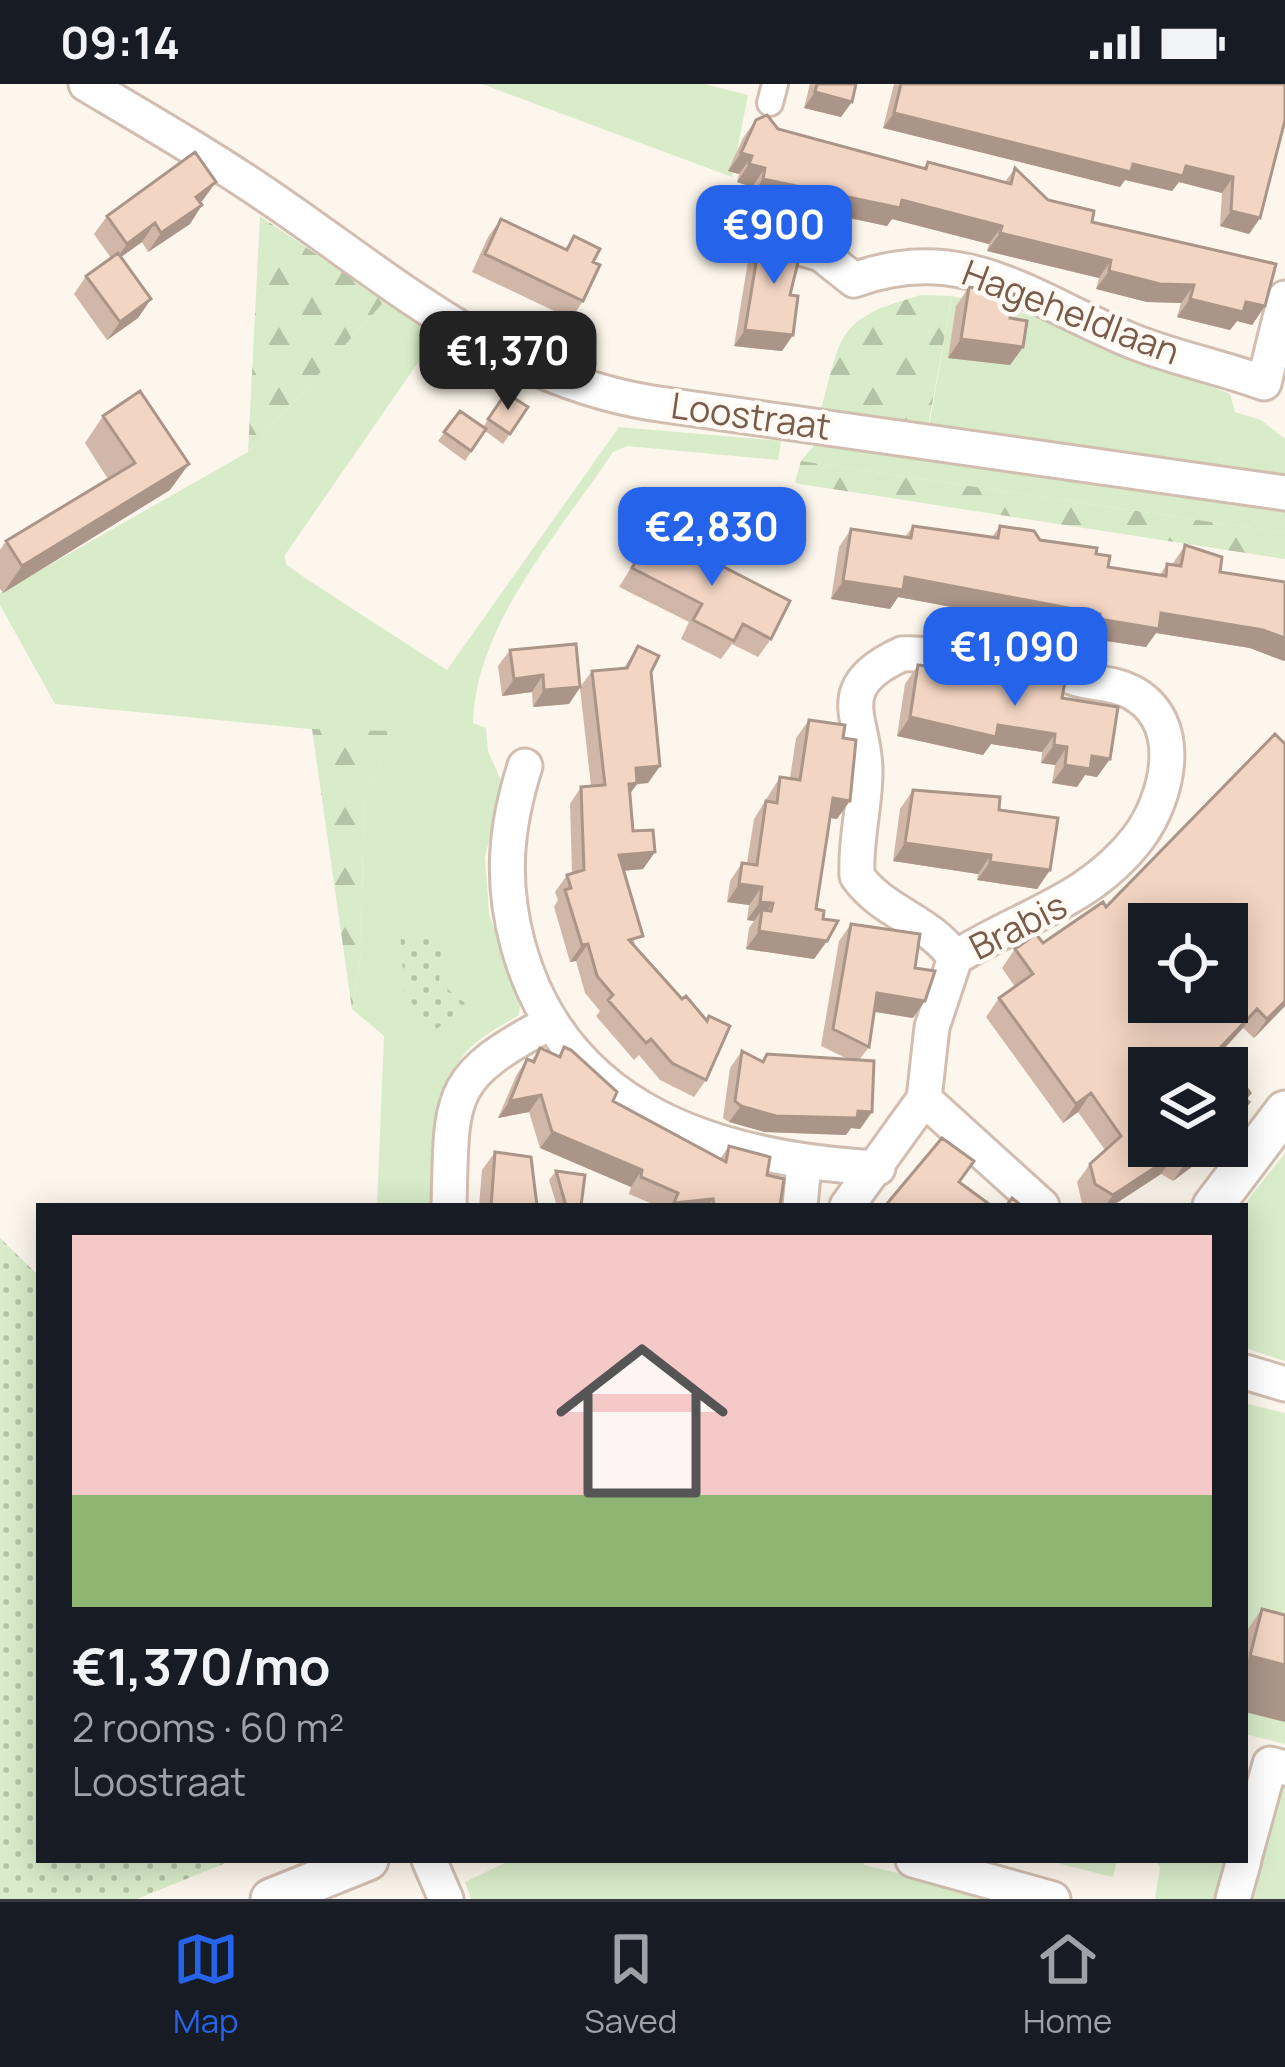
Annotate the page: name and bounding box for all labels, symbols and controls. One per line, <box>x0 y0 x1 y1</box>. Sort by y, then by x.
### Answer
text: 09:14 <box>60 11 180 73</box>
pin: €900 <box>703 185 845 287</box>
text: €900 <box>723 197 825 251</box>
street label: Hageheldlaan <box>956 248 1187 375</box>
pin: €1,370 <box>410 311 606 413</box>
text: €1,370 <box>446 323 570 377</box>
street label: Loostraat <box>668 380 834 451</box>
pin: €2,830 <box>614 487 810 589</box>
text: €2,830 <box>645 499 779 553</box>
pin: €1,090 <box>917 607 1113 709</box>
text: €1,090 <box>950 619 1080 673</box>
street label: Brabis <box>961 880 1075 971</box>
map controls <box>1128 903 1248 1167</box>
button: locate <box>1128 903 1248 1023</box>
button: layers <box>1128 1047 1248 1167</box>
icon: home <box>534 1313 750 1529</box>
text: €1,370/mo <box>72 1631 331 1700</box>
text: 2 rooms · 60 m² <box>72 1700 344 1754</box>
text: Loostraat <box>72 1754 246 1808</box>
tab: Map <box>173 1926 239 2043</box>
tab: Saved <box>584 1926 677 2043</box>
tab: Home <box>1023 1926 1112 2043</box>

